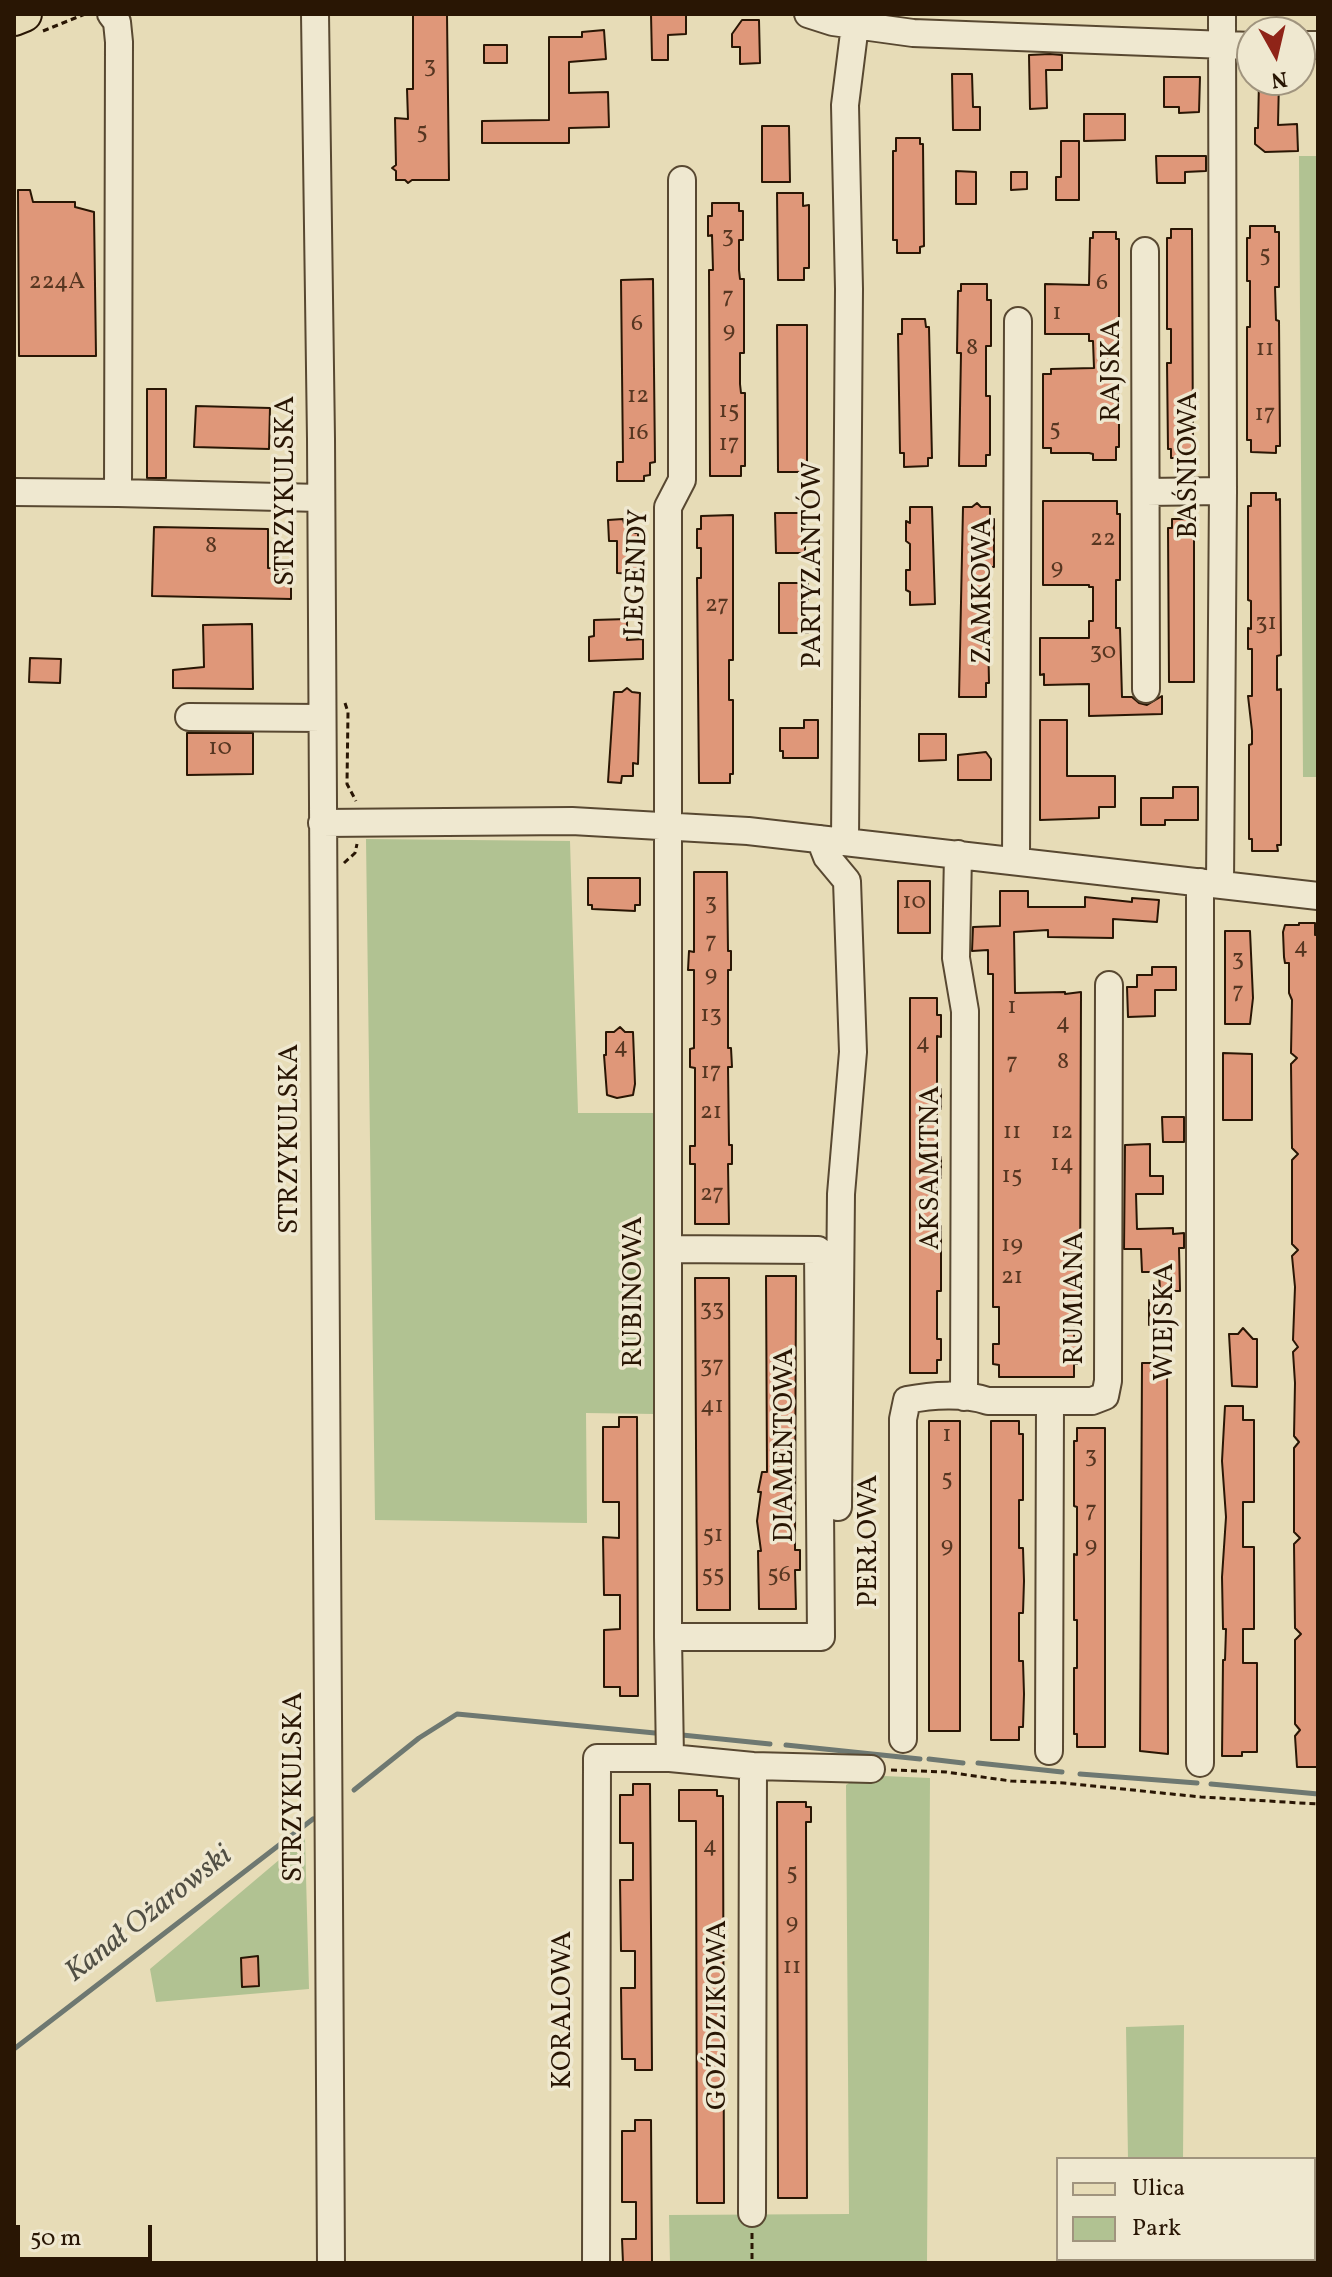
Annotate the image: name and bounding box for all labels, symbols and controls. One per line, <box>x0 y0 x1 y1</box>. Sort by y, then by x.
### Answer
north arrow <box>1236 16 1316 96</box>
house number: 3 <box>424 54 436 82</box>
text: N <box>1269 62 1289 95</box>
house number: 5 <box>416 120 428 148</box>
house number: 3 <box>722 224 734 252</box>
house number: 5 <box>1259 243 1271 271</box>
house number: 224A <box>29 270 85 298</box>
house number: 6 <box>1096 271 1108 299</box>
house number: 7 <box>722 285 734 313</box>
house number: 1 <box>1052 301 1062 329</box>
house number: 6 <box>631 312 643 340</box>
house number: 9 <box>723 319 735 347</box>
street label: RAJSKA <box>1097 320 1131 422</box>
house number: 8 <box>966 336 978 364</box>
house number: 11 <box>1256 337 1274 365</box>
house number: 12 <box>627 384 649 412</box>
street label: BAŚNIOWA <box>1174 391 1208 539</box>
street label: STRZYKULSKA <box>271 396 305 586</box>
house number: 15 <box>719 399 739 427</box>
house number: 17 <box>1255 402 1275 430</box>
house number: 5 <box>1049 417 1061 445</box>
house number: 16 <box>627 421 649 449</box>
house number: 17 <box>719 432 739 460</box>
street label: PARTYZANTÓW <box>798 461 832 669</box>
street label: LEGENDY <box>620 509 658 637</box>
street label: ZAMKOWA <box>968 518 1002 664</box>
house number: 22 <box>1090 527 1116 555</box>
house number: 8 <box>205 534 217 562</box>
house number: 9 <box>1051 556 1063 584</box>
house number: 27 <box>705 593 729 621</box>
house number: 31 <box>1255 611 1277 639</box>
house number: 30 <box>1090 640 1116 668</box>
house number: 10 <box>208 736 232 764</box>
house number: 10 <box>902 890 926 918</box>
house number: 3 <box>705 891 717 919</box>
house number: 7 <box>705 930 717 958</box>
house number: 4 <box>1294 935 1308 963</box>
house number: 3 <box>1232 947 1244 975</box>
house number: 9 <box>705 963 717 991</box>
house number: 7 <box>1232 980 1244 1008</box>
house number: 1 <box>1007 995 1017 1023</box>
house number: 13 <box>700 1003 722 1031</box>
house number: 4 <box>1056 1011 1070 1039</box>
house number: 4 <box>916 1031 930 1059</box>
house number: 4 <box>614 1035 628 1063</box>
street label: STRZYKULSKA <box>275 1044 309 1234</box>
house number: 8 <box>1057 1050 1069 1078</box>
house number: 7 <box>1006 1051 1018 1079</box>
house number: 17 <box>701 1060 721 1088</box>
street label: AKSAMITNA <box>916 1086 950 1250</box>
house number: 21 <box>700 1100 722 1128</box>
house number: 11 <box>1003 1120 1021 1148</box>
house number: 12 <box>1051 1120 1073 1148</box>
house number: 14 <box>1050 1152 1074 1180</box>
house number: 15 <box>1002 1164 1022 1192</box>
house number: 27 <box>700 1182 724 1210</box>
street label: RUBINOWA <box>619 1216 653 1368</box>
street label: RUMIANA <box>1060 1231 1094 1365</box>
house number: 19 <box>1001 1233 1023 1261</box>
street label: WIEJSKA <box>1150 1263 1184 1381</box>
house number: 21 <box>1001 1265 1023 1293</box>
house number: 33 <box>700 1297 724 1325</box>
street label: DIAMENTOWA <box>770 1348 804 1542</box>
house number: 37 <box>700 1354 724 1382</box>
house number: 41 <box>700 1394 724 1422</box>
house number: 1 <box>942 1423 952 1451</box>
house number: 3 <box>1085 1444 1097 1472</box>
house number: 5 <box>941 1467 953 1495</box>
street label: PERŁOWA <box>854 1474 888 1608</box>
house number: 7 <box>1085 1499 1097 1527</box>
house number: 51 <box>703 1523 723 1551</box>
house number: 9 <box>941 1534 953 1562</box>
house number: 9 <box>1085 1534 1097 1562</box>
house number: 55 <box>701 1563 725 1591</box>
house number: 56 <box>767 1563 791 1591</box>
street label: STRZYKULSKA <box>279 1692 313 1882</box>
house number: 4 <box>703 1834 717 1862</box>
water label: Kanał Ożarowski <box>60 1840 240 1992</box>
house number: 5 <box>786 1861 798 1889</box>
house number: 9 <box>786 1911 798 1939</box>
street label: GOŹDZIKOWA <box>703 1920 737 2110</box>
street label: KORALOWA <box>548 1931 582 2089</box>
house number: 11 <box>783 1955 801 1983</box>
legend <box>1056 2157 1316 2261</box>
text: Ulica <box>1132 2172 1185 2206</box>
scale bar <box>20 2209 156 2259</box>
text: Park <box>1132 2212 1181 2246</box>
text: 50 m <box>30 2222 82 2256</box>

